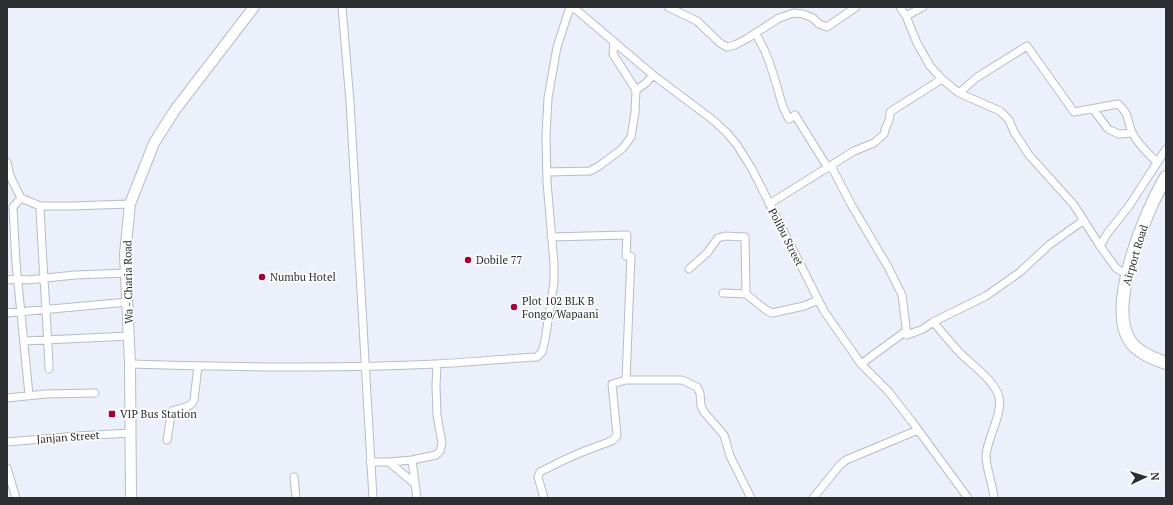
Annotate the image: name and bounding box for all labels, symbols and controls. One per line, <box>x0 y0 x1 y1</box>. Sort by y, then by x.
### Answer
street label: Polibu Street <box>765 206 807 268</box>
street label: Airport Road <box>1119 223 1151 287</box>
street label: Wa - Charia Road <box>120 240 136 324</box>
place label: Dobile 77 <box>476 253 523 267</box>
marker: Dobile 77 <box>463 255 473 265</box>
place label: Numbu Hotel <box>270 270 336 284</box>
marker: Numbu Hotel <box>257 272 267 282</box>
place label: Plot 102 BLK B Fongo/Wapaani <box>522 294 599 321</box>
marker: Plot 102 BLK B Fongo/Wapaani <box>509 302 519 312</box>
place label: VIP Bus Station <box>120 407 197 421</box>
marker: VIP Bus Station <box>107 409 117 419</box>
street label: Janjan Street <box>36 428 100 446</box>
north arrow <box>1125 457 1165 497</box>
text: N <box>1148 472 1162 482</box>

